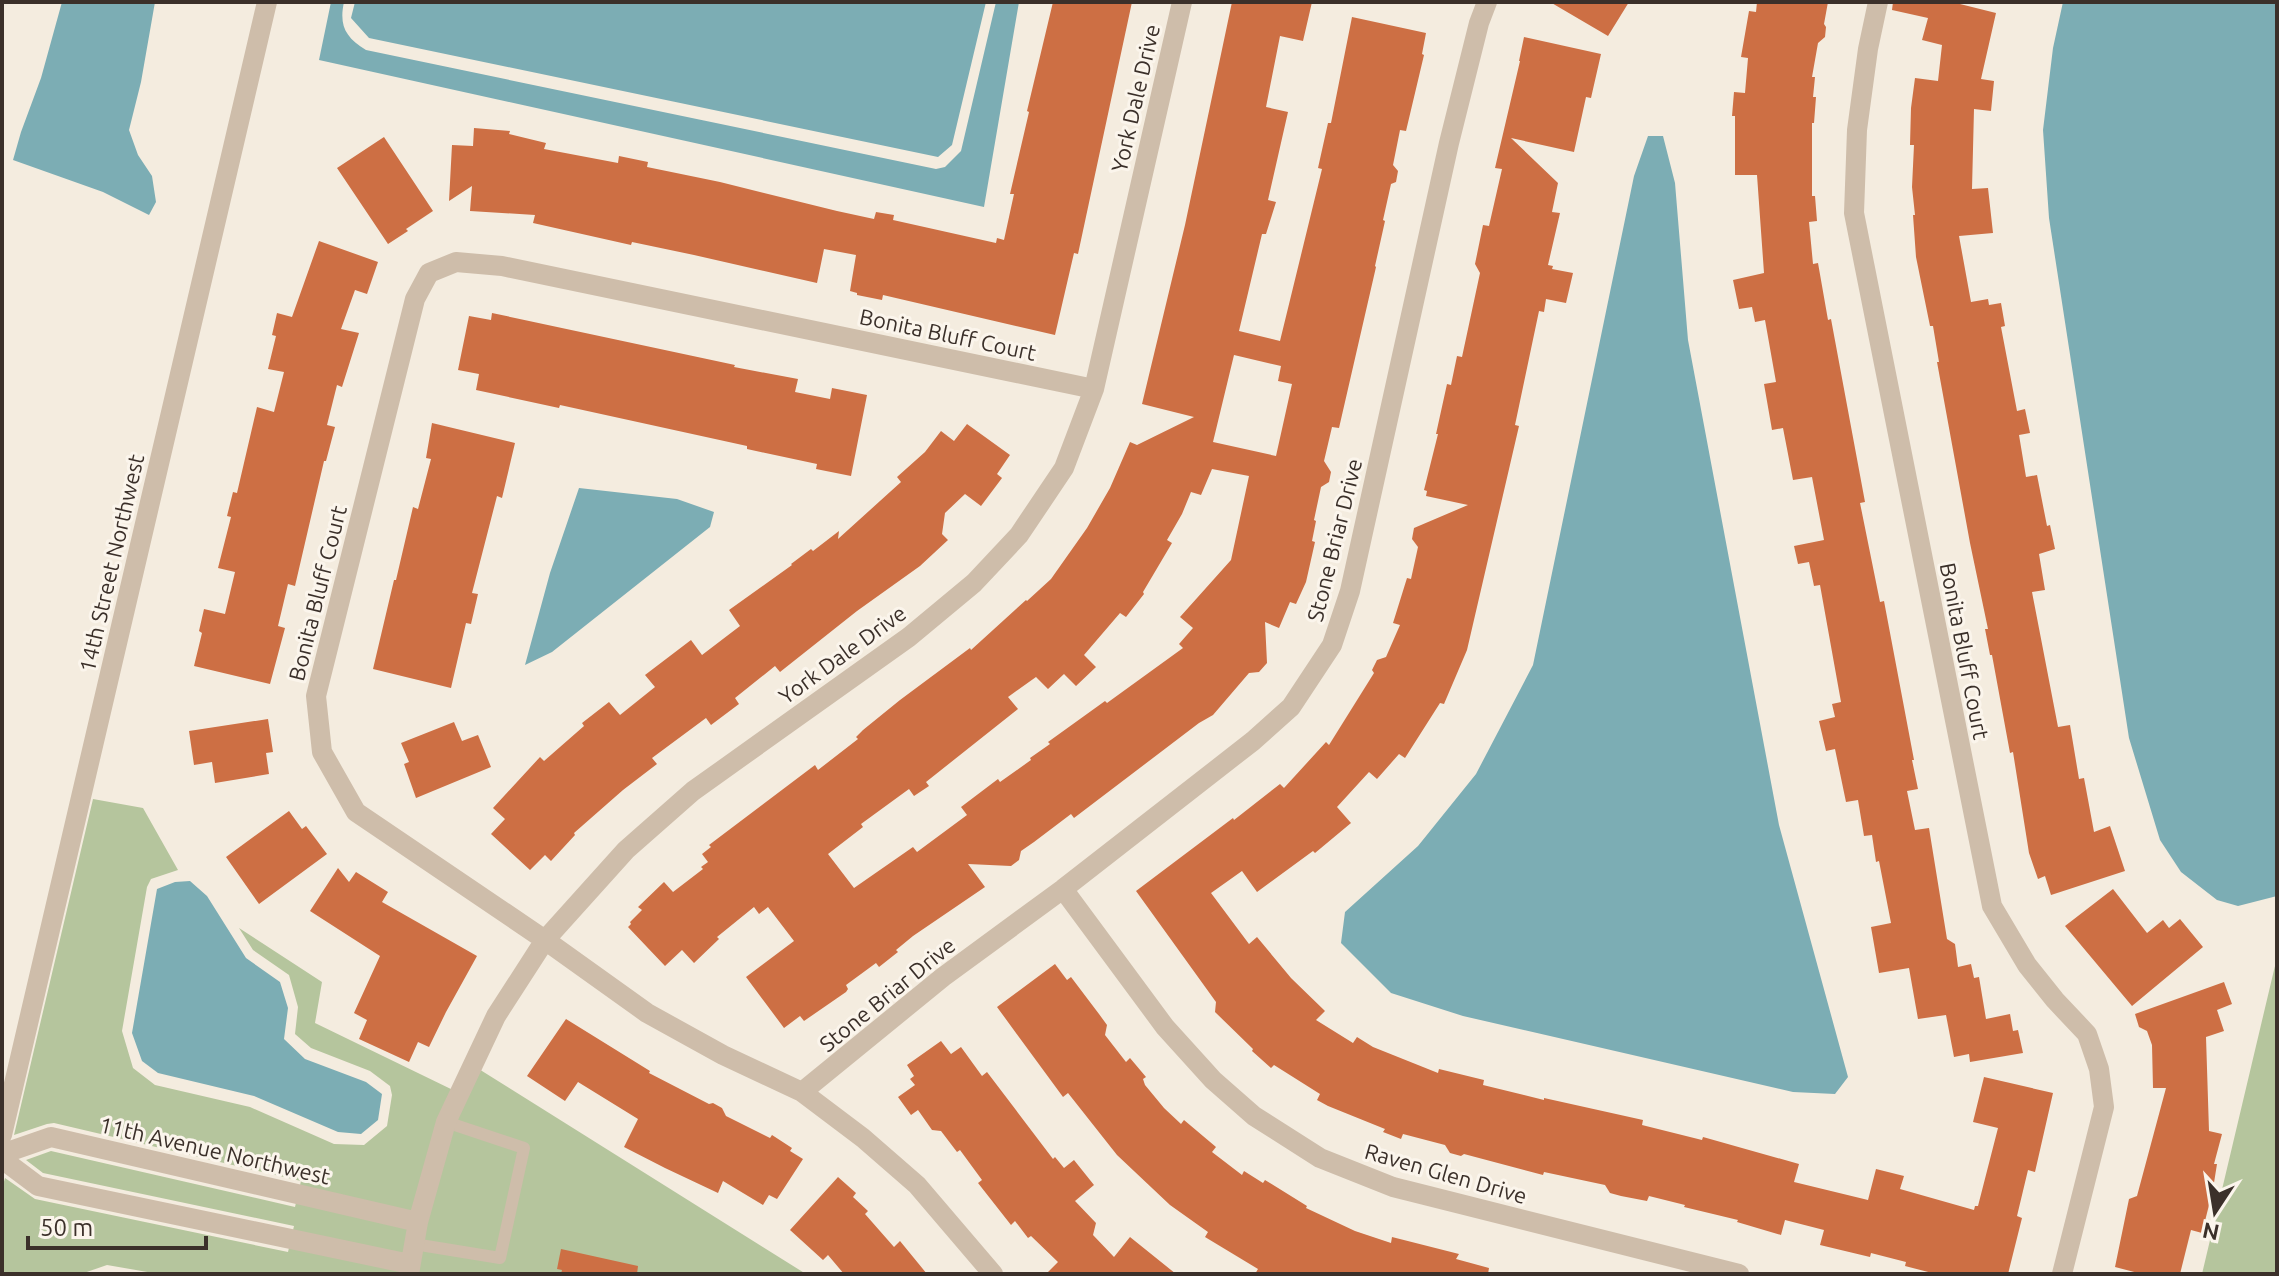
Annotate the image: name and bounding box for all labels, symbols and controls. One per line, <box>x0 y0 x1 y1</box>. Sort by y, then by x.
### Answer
street label: York Dale Drive <box>1106 22 1164 174</box>
street label: Bonita Bluff Court <box>858 303 1039 365</box>
street label: 14th Street Northwest <box>74 451 148 674</box>
street label: Stone Briar Drive <box>1302 456 1366 624</box>
street label: Bonita Bluff Court <box>283 502 351 683</box>
street label: Bonita Bluff Court <box>1936 560 1994 742</box>
street label: York Dale Drive <box>774 600 910 708</box>
street label: Stone Briar Drive <box>814 932 960 1056</box>
street label: 11th Avenue Northwest <box>97 1111 333 1189</box>
street label: Raven Glen Drive <box>1362 1138 1530 1208</box>
north arrow <box>2175 1172 2255 1252</box>
scale bar <box>28 1200 206 1250</box>
text: 50 m <box>40 1214 93 1241</box>
text: N <box>2200 1218 2221 1246</box>

